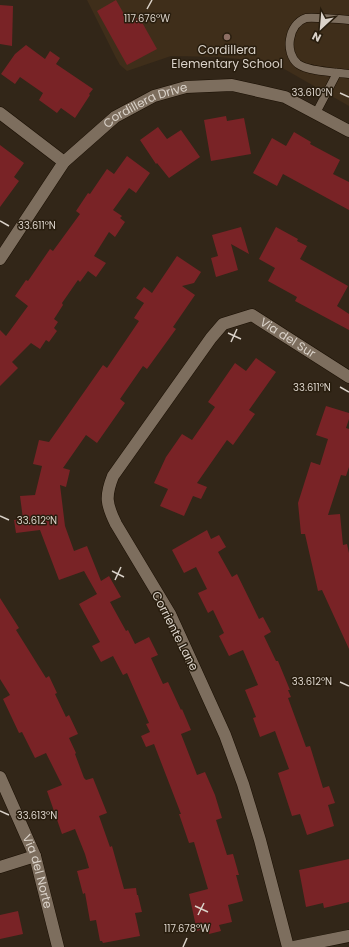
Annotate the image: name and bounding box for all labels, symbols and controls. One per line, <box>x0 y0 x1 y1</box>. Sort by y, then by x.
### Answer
north arrow <box>301 8 341 48</box>
text: 117.676°W <box>124 11 170 26</box>
text: N <box>309 28 324 46</box>
marker: Cordillera Elementary School <box>222 32 232 42</box>
place label: Cordillera Elementary School <box>171 41 283 72</box>
street label: Cordillera Drive <box>99 78 189 132</box>
text: 33.610°N <box>292 85 332 100</box>
text: 33.611°N <box>18 218 56 233</box>
street label: Via del Sur <box>257 313 320 362</box>
text: 33.611°N <box>293 380 331 395</box>
text: 33.612°N <box>17 513 57 528</box>
street label: Corriente Lane <box>148 588 203 674</box>
text: 33.612°N <box>292 674 332 689</box>
text: 33.613°N <box>17 808 57 823</box>
street label: Via del Norte <box>18 832 57 910</box>
text: 117.678°W <box>164 921 210 936</box>

